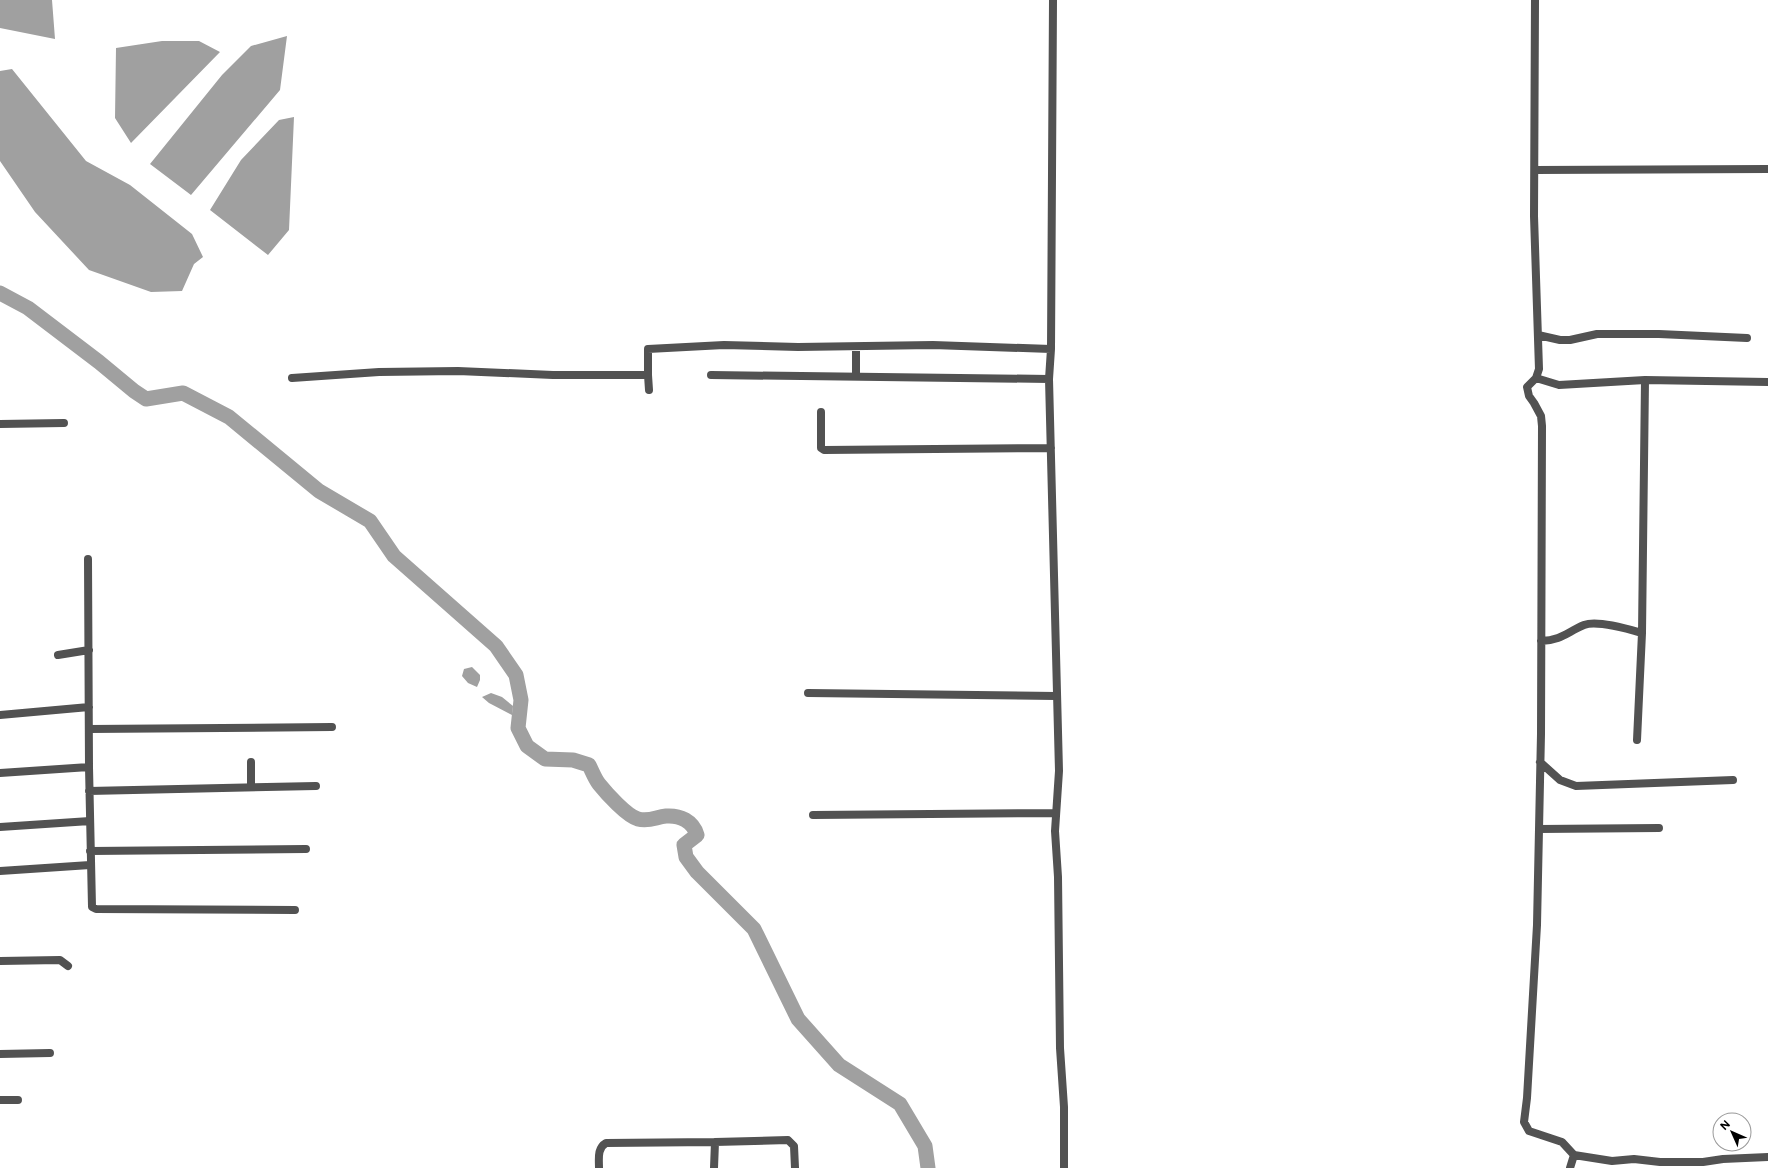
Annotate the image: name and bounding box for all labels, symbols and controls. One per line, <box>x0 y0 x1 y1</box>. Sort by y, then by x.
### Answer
north arrow <box>1712 1112 1752 1152</box>
text: N <box>1718 1118 1733 1133</box>

